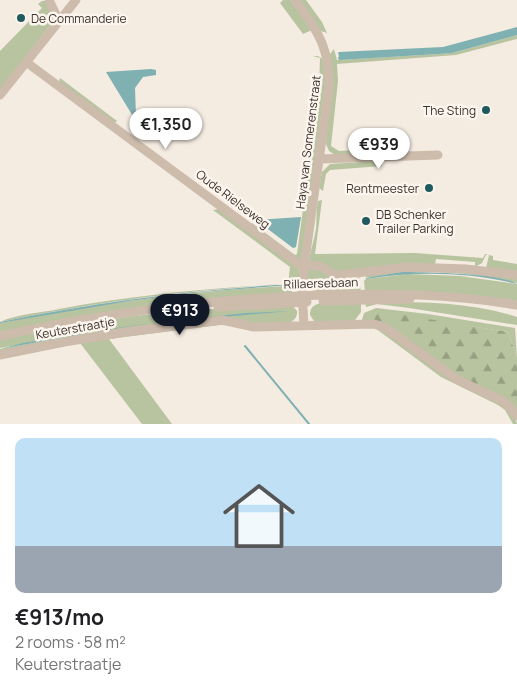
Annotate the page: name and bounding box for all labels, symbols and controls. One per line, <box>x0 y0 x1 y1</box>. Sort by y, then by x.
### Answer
place label: De Commanderie <box>31 10 127 27</box>
marker: De Commanderie <box>15 12 27 24</box>
street label: Haya van Somerenstraat <box>291 74 325 210</box>
place label: The Sting <box>423 102 476 119</box>
marker: The Sting <box>480 104 492 116</box>
pin: €1,350 <box>125 108 207 150</box>
text: €1,350 <box>140 113 192 135</box>
pin: €939 <box>349 128 409 170</box>
text: €939 <box>359 133 399 155</box>
street label: Oude Rielseweg <box>192 166 274 232</box>
place label: Rentmeester <box>346 180 420 197</box>
marker: Rentmeester <box>423 182 435 194</box>
place label: DB Schenker Trailer Parking <box>376 206 454 237</box>
marker: DB Schenker Trailer Parking <box>360 215 372 227</box>
street label: Rillaersebaan <box>283 273 359 293</box>
pin: €913 <box>150 294 210 336</box>
text: €913 <box>161 299 199 321</box>
street label: Keuterstraatje <box>34 313 116 343</box>
icon: home <box>214 471 304 561</box>
text: €913/mo <box>15 603 104 631</box>
text: 2 rooms · 58 m² <box>15 631 126 653</box>
text: Keuterstraatje <box>15 653 121 675</box>

